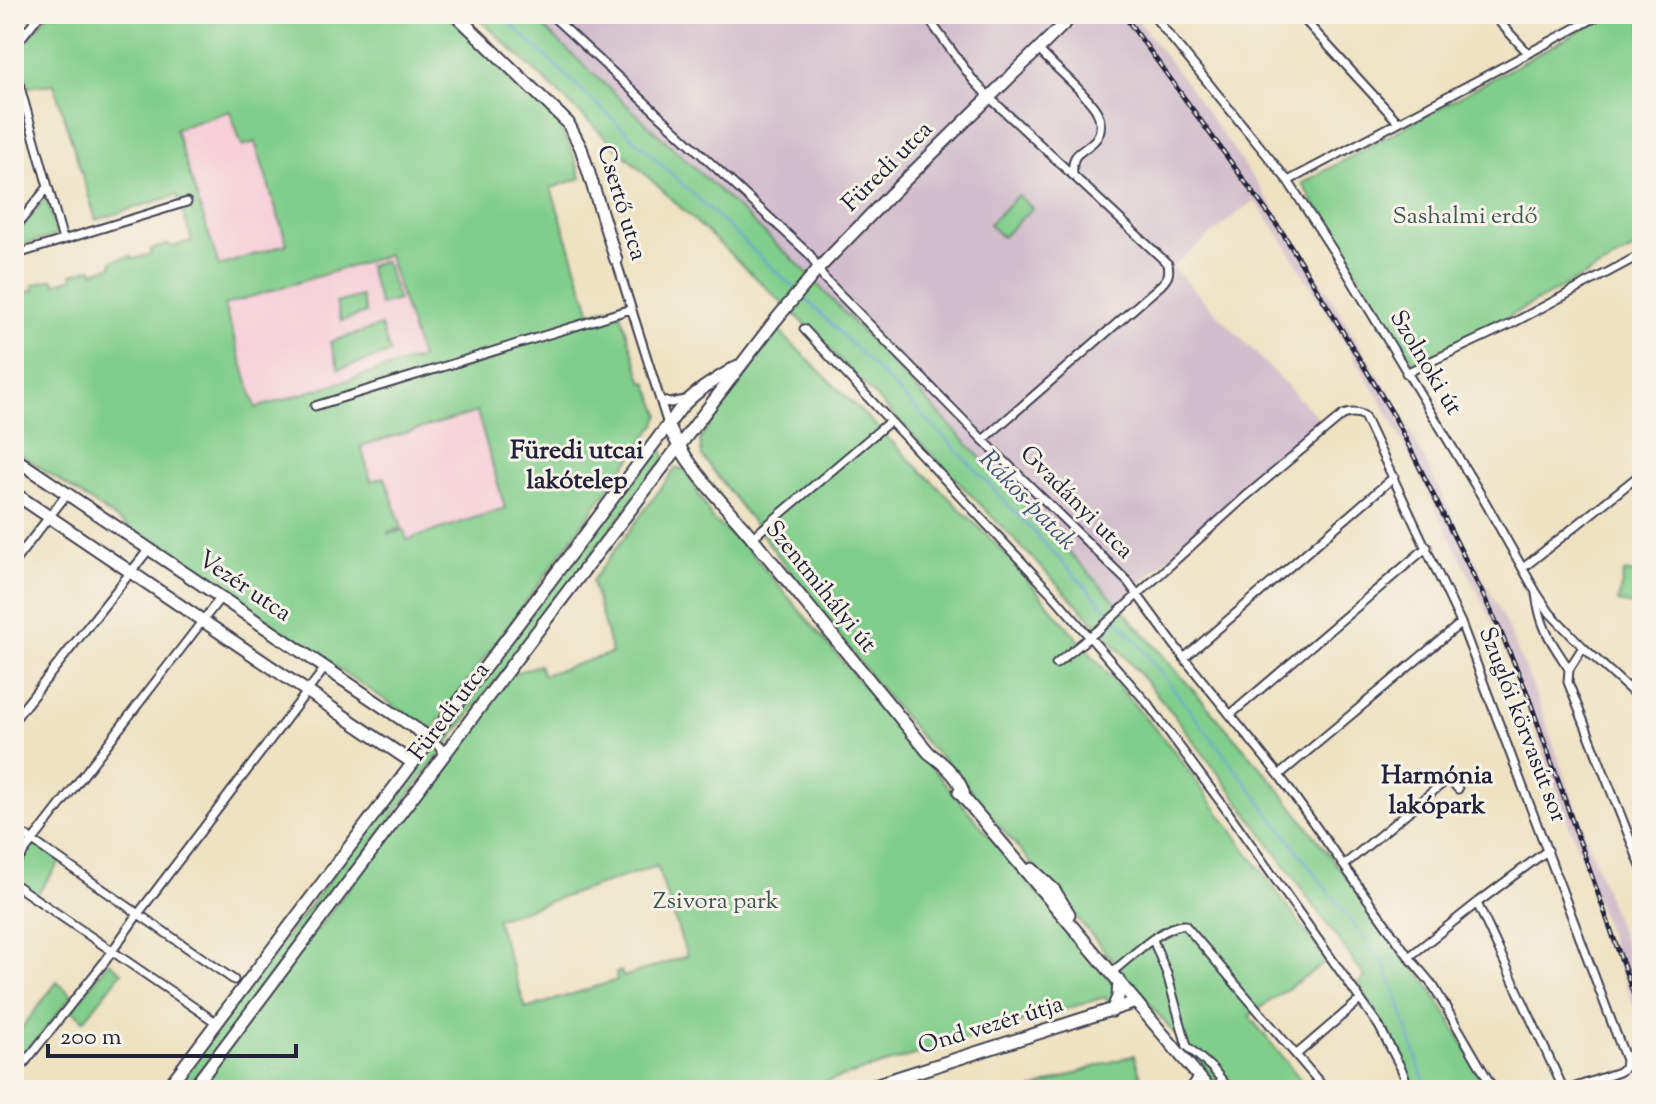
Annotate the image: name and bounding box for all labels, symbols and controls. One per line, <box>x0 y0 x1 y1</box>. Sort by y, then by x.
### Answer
street label: Füredi utca <box>835 114 941 220</box>
street label: Csertő utca <box>587 141 655 265</box>
park label: Sashalmi erdő <box>1392 200 1538 234</box>
street label: Szolnoki út <box>1380 304 1470 422</box>
district label: Füredi utcai lakótelep <box>510 433 644 500</box>
street label: Gvadányi utca <box>1011 438 1141 568</box>
water label: Rákos-patak <box>970 442 1085 560</box>
street label: Szentmihályi út <box>756 514 884 660</box>
street label: Vezér utca <box>190 543 298 631</box>
street label: Szuglói körvasút sor <box>1469 622 1575 828</box>
street label: Füredi utca <box>401 655 499 769</box>
district label: Harmónia lakópark <box>1381 758 1493 825</box>
park label: Zsivora park <box>653 885 779 919</box>
street label: Ond vezér útja <box>914 988 1068 1064</box>
scale bar <box>48 1008 296 1058</box>
text: 200 m <box>60 1021 122 1055</box>

